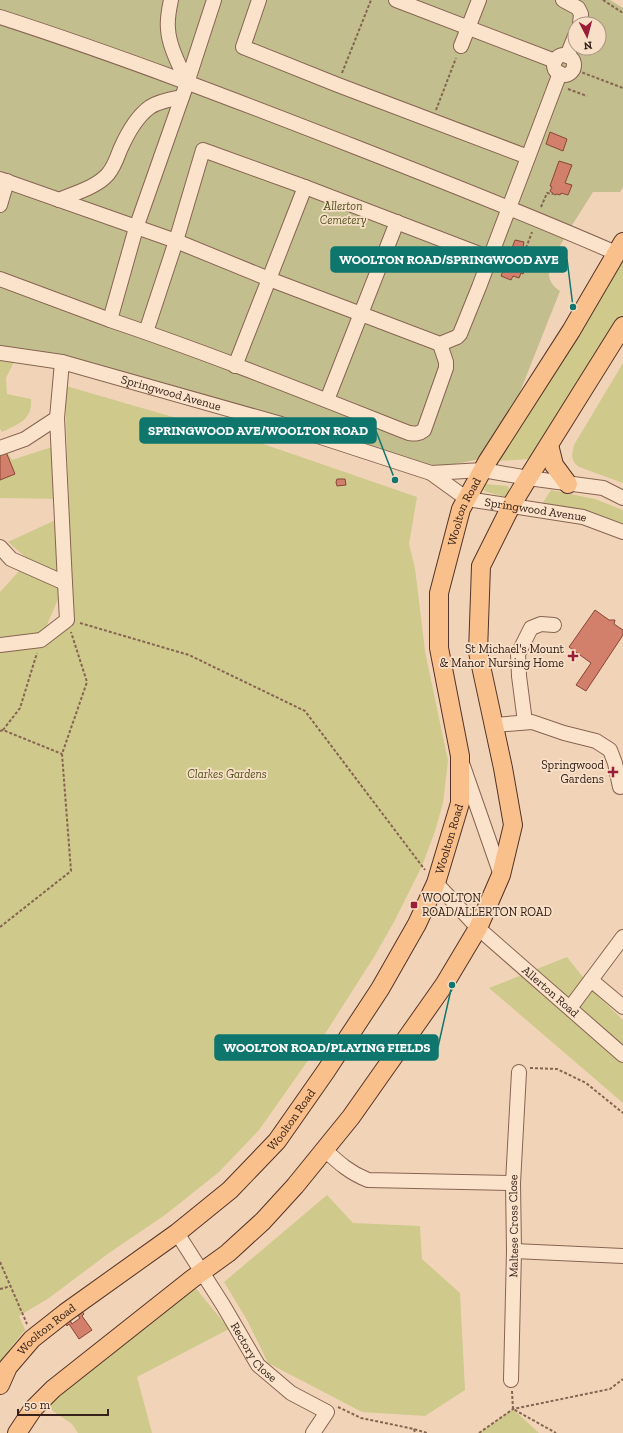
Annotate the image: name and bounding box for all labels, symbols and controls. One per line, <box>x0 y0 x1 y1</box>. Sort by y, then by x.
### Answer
north arrow <box>567 16 607 56</box>
text: N <box>583 39 593 52</box>
park label: Allerton Cemetery <box>320 199 367 227</box>
callout: WOOLTON ROAD/SPRINGWOOD AVE <box>331 247 567 272</box>
text: WOOLTON ROAD/SPRINGWOOD AVE <box>339 252 559 267</box>
street label: Springwood Avenue <box>119 372 223 414</box>
callout: SPRINGWOOD AVE/WOOLTON ROAD <box>140 418 376 443</box>
text: SPRINGWOOD AVE/WOOLTON ROAD <box>148 423 368 438</box>
street label: Woolton Road <box>445 475 484 547</box>
street label: Springwood Avenue <box>484 495 589 525</box>
place label: St Michael's Mount & Manor Nursing Home <box>440 642 565 670</box>
marker: St Michael's Mount & Manor Nursing Home <box>567 650 579 662</box>
place label: Springwood Gardens <box>541 758 604 786</box>
marker: Springwood Gardens <box>607 766 619 778</box>
park label: Clarkes Gardens <box>187 767 267 781</box>
street label: Woolton Road <box>432 802 466 876</box>
place label: WOOLTON ROAD/ALLERTON ROAD <box>422 891 552 919</box>
marker: WOOLTON ROAD/ALLERTON ROAD <box>409 900 419 910</box>
street label: Allerton Road <box>519 963 582 1020</box>
callout: WOOLTON ROAD/PLAYING FIELDS <box>215 1035 438 1060</box>
text: WOOLTON ROAD/PLAYING FIELDS <box>223 1040 431 1055</box>
street label: Woolton Road <box>265 1086 318 1153</box>
street label: Maltese Cross Close <box>506 1174 521 1278</box>
street label: Woolton Road <box>15 1300 79 1358</box>
street label: Rectory Close <box>228 1320 280 1385</box>
scale bar <box>18 1391 108 1417</box>
text: 50 m <box>24 1398 51 1412</box>

